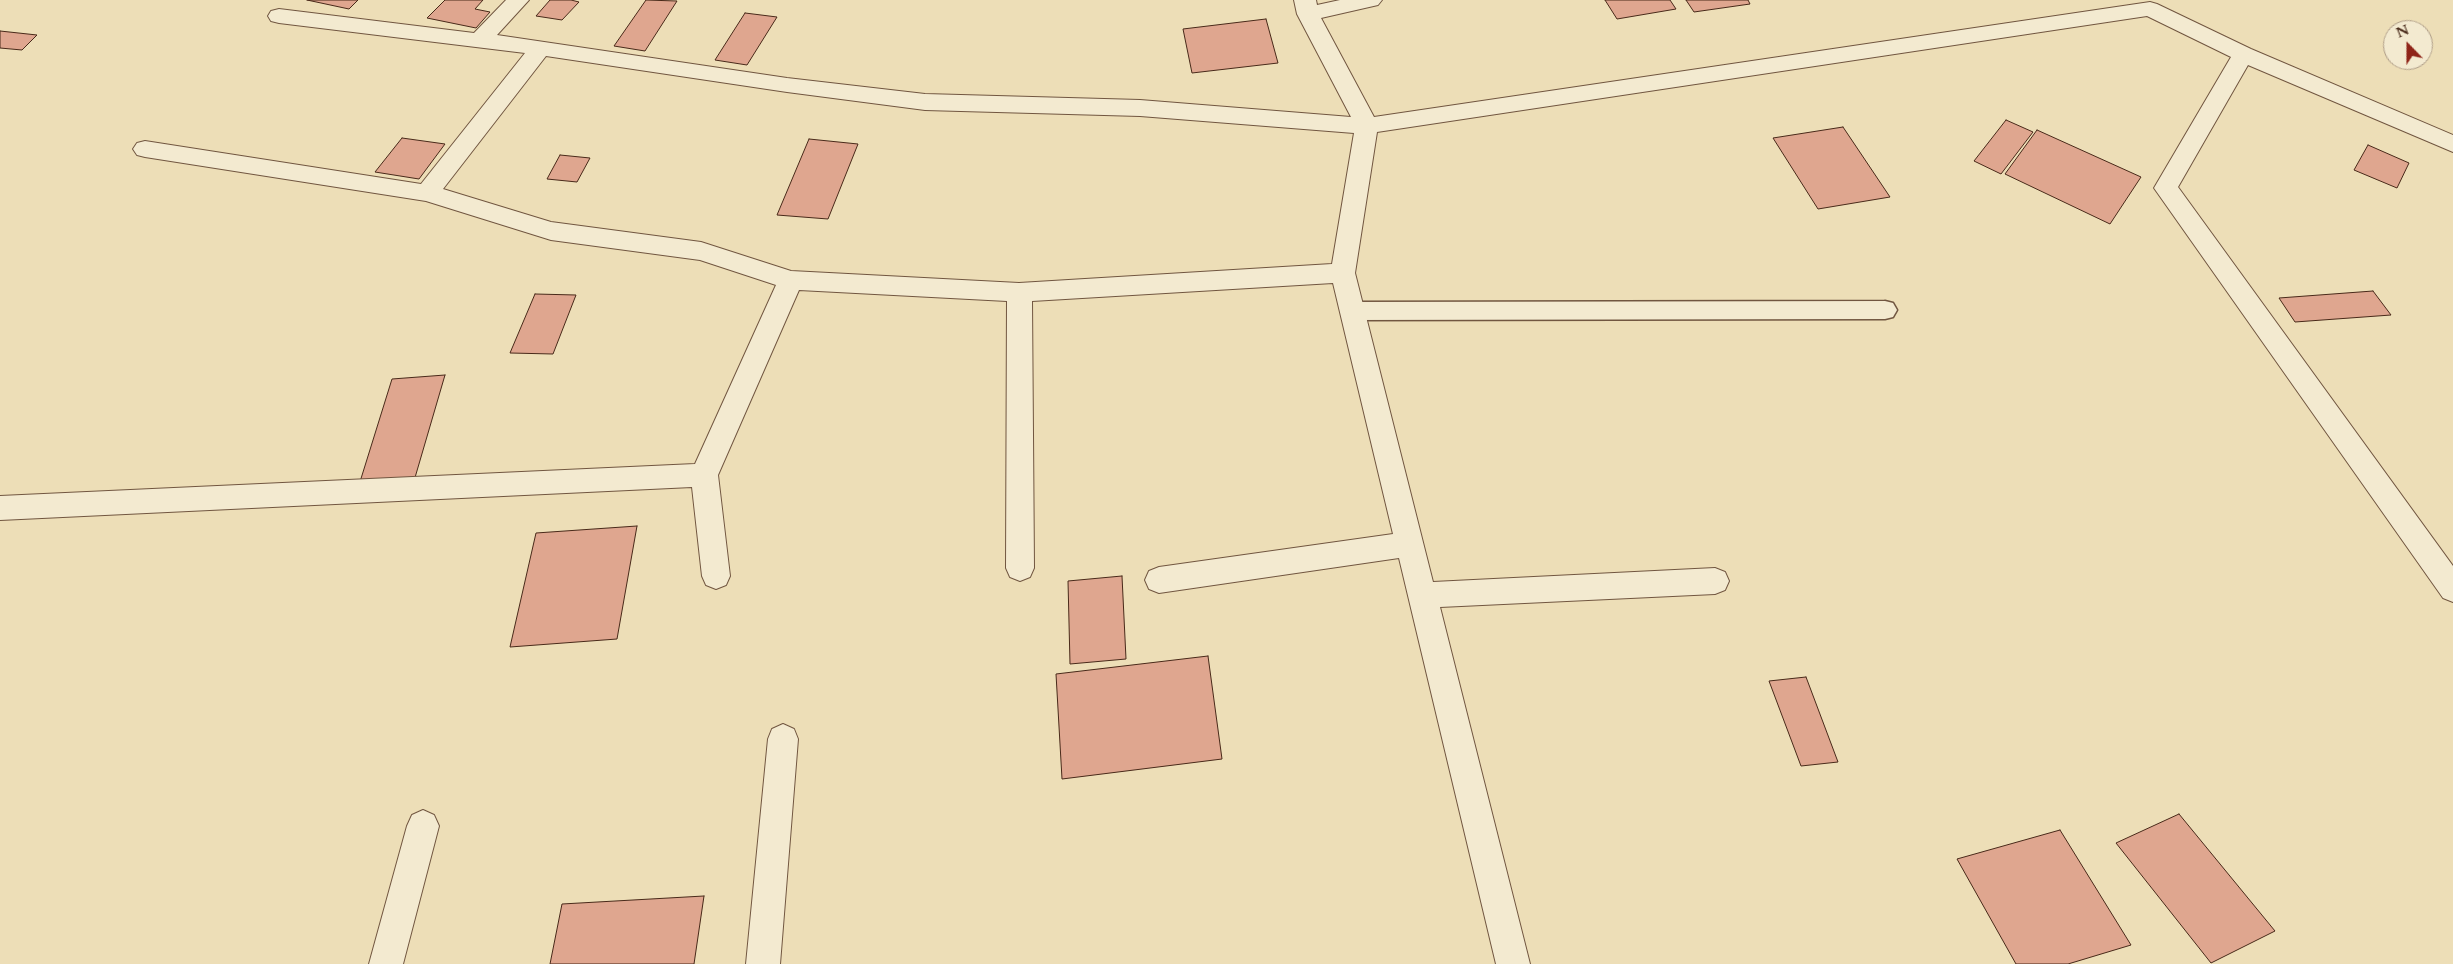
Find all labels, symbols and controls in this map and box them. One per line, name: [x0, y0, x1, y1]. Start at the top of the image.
north arrow: [2383, 20, 2433, 70]
text: N: [2393, 20, 2412, 43]

